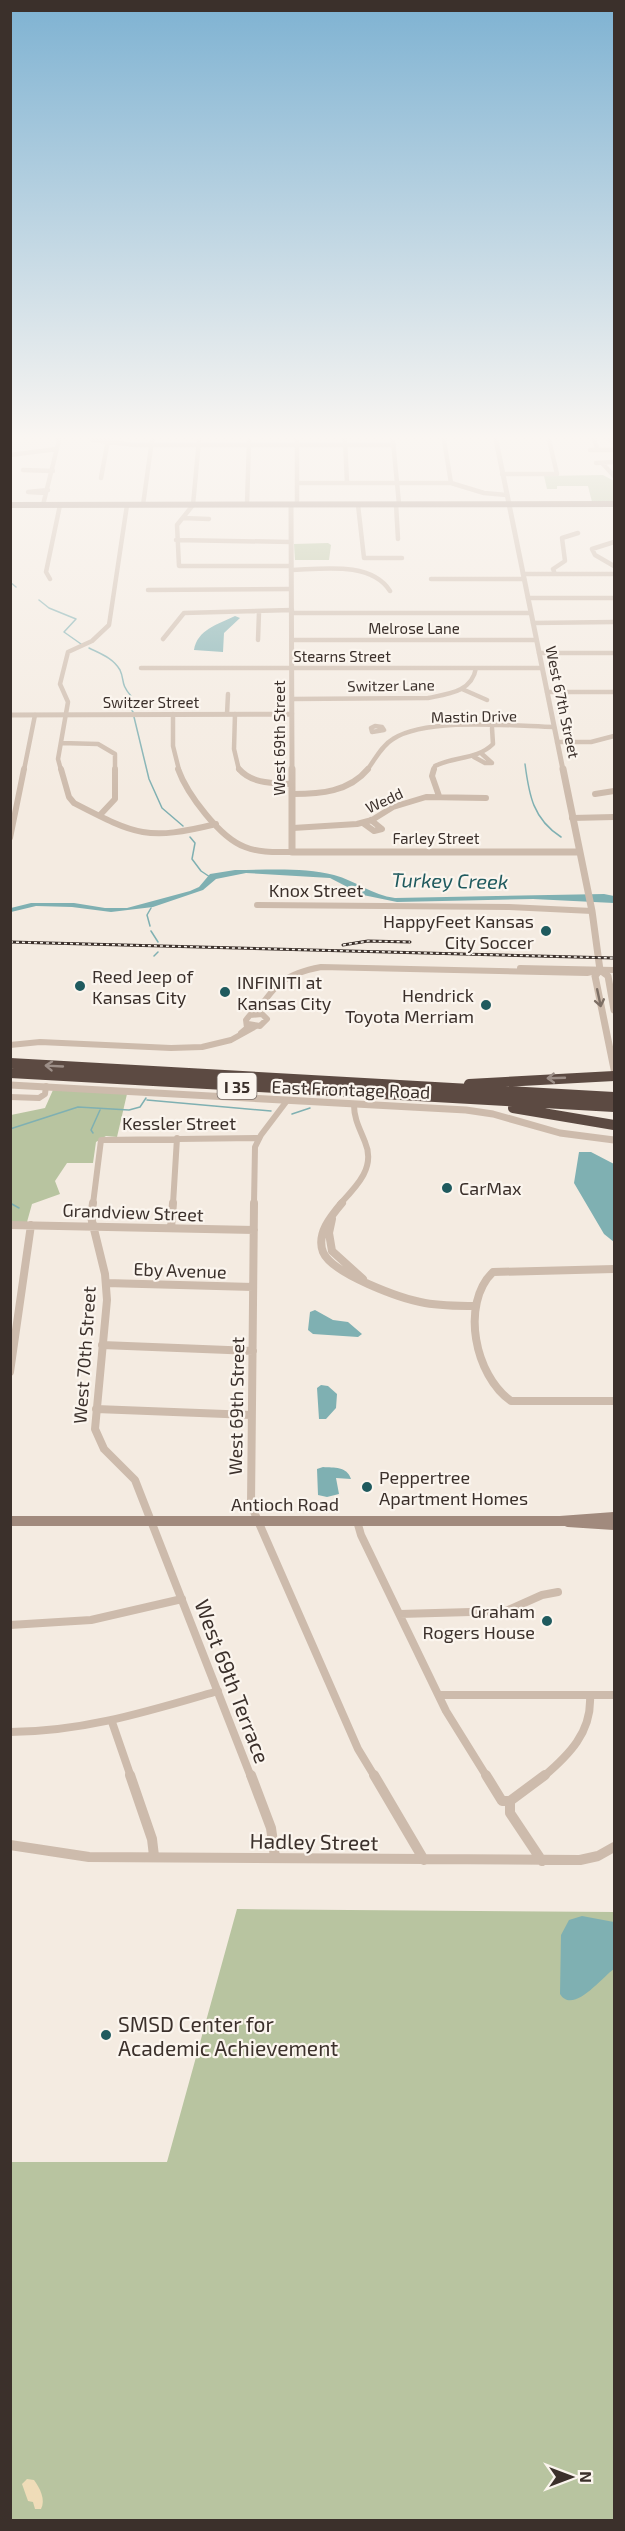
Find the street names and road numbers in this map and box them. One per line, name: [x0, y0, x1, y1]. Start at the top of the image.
street label: Melrose Lane: [368, 619, 460, 637]
street label: West 67th Street: [542, 644, 584, 760]
street label: Stearns Street: [293, 647, 391, 665]
street label: Switzer Lane: [347, 675, 435, 695]
street label: West 69th Street: [270, 680, 288, 796]
street label: Switzer Street: [103, 693, 200, 711]
street label: Mastin Drive: [431, 706, 517, 726]
street label: Wedd: [362, 784, 406, 816]
street label: Farley Street: [392, 829, 480, 847]
street label: Knox Street: [269, 879, 363, 901]
road number: I 35: [218, 1073, 256, 1099]
street label: East Frontage Road: [271, 1075, 431, 1103]
street label: Kessler Street: [122, 1112, 236, 1134]
street label: Grandview Street: [62, 1199, 204, 1225]
street label: Eby Avenue: [133, 1257, 227, 1283]
street label: West 70th Street: [68, 1285, 100, 1425]
street label: West 69th Street: [224, 1336, 248, 1475]
street label: Antioch Road: [231, 1493, 339, 1515]
street label: West 69th Terrace: [190, 1596, 276, 1766]
street label: Hadley Street: [249, 1827, 379, 1855]

